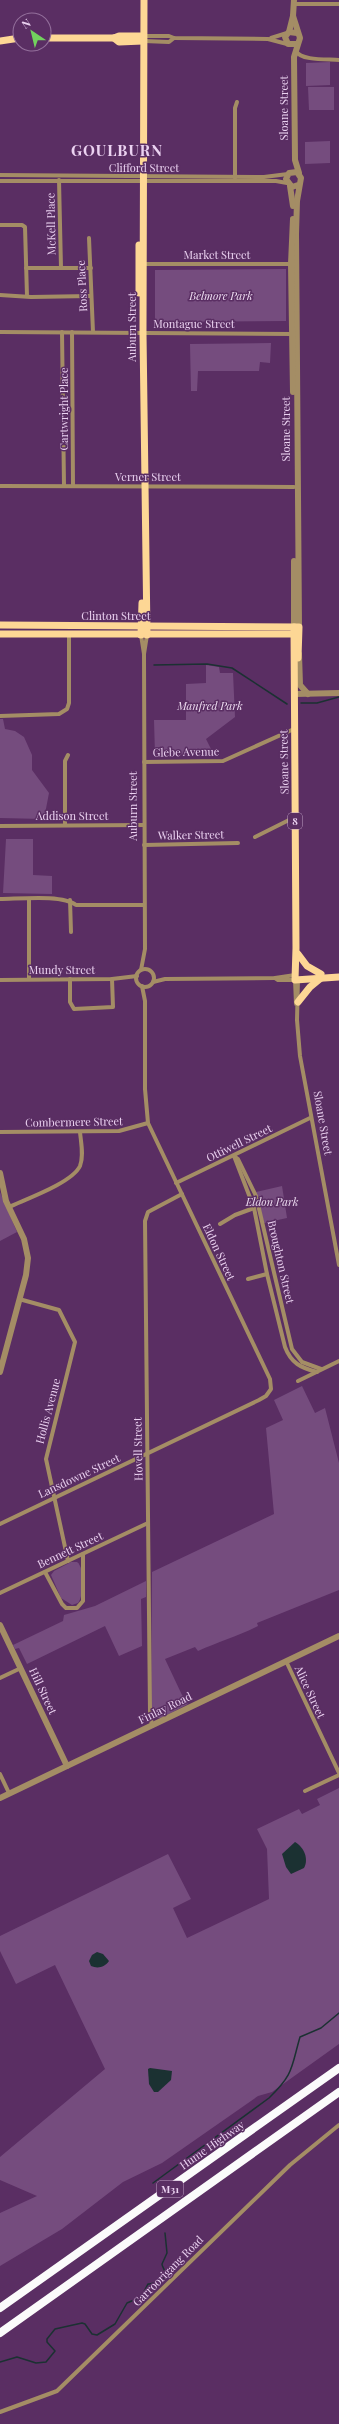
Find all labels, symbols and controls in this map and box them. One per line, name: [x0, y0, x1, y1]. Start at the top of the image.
north arrow: [12, 12, 52, 52]
text: N: [18, 15, 34, 32]
street label: Sloane Street: [276, 75, 291, 140]
district label: GOULBURN: [71, 140, 163, 160]
street label: Clifford Street: [109, 160, 179, 175]
street label: McKell Place: [42, 192, 59, 255]
street label: Market Street: [184, 247, 251, 262]
street label: Ross Place: [73, 259, 90, 312]
park label: Belmore Park: [188, 288, 253, 303]
street label: Auburn Street: [124, 292, 139, 363]
street label: Montague Street: [153, 316, 235, 331]
street label: Cartwright Place: [56, 367, 71, 451]
street label: Sloane Street: [278, 396, 293, 461]
street label: Verner Street: [114, 469, 181, 484]
street label: Clinton Street: [81, 608, 151, 623]
park label: Manfred Park: [176, 698, 243, 713]
street label: Sloane Street: [275, 729, 292, 795]
street label: Glebe Avenue: [153, 743, 220, 760]
street label: Auburn Street: [125, 771, 140, 842]
street label: Addison Street: [35, 808, 108, 823]
road number: 8: [288, 813, 302, 829]
street label: Walker Street: [157, 826, 224, 843]
street label: Mundy Street: [29, 962, 95, 977]
street label: Sloane Street: [310, 1090, 337, 1156]
street label: Combermere Street: [25, 1113, 123, 1130]
street label: Ottiwell Street: [203, 1120, 274, 1165]
park label: Eldon Park: [245, 1194, 299, 1209]
street label: Broughton Street: [265, 1219, 298, 1305]
street label: Eldon Street: [200, 1221, 239, 1283]
street label: Hollis Avenue: [32, 1376, 64, 1445]
street label: Hovell Street: [129, 1417, 146, 1481]
street label: Lansdowne Street: [35, 1450, 122, 1501]
street label: Bennett Street: [35, 1528, 105, 1571]
street label: Alice Street: [291, 1662, 329, 1721]
street label: Hill Street: [26, 1665, 61, 1717]
street label: Finlay Road: [136, 1688, 195, 1727]
street label: Hume Highway: [176, 2116, 247, 2172]
road number: M31: [157, 2181, 183, 2197]
street label: Garroorigang Road: [129, 2232, 207, 2309]

